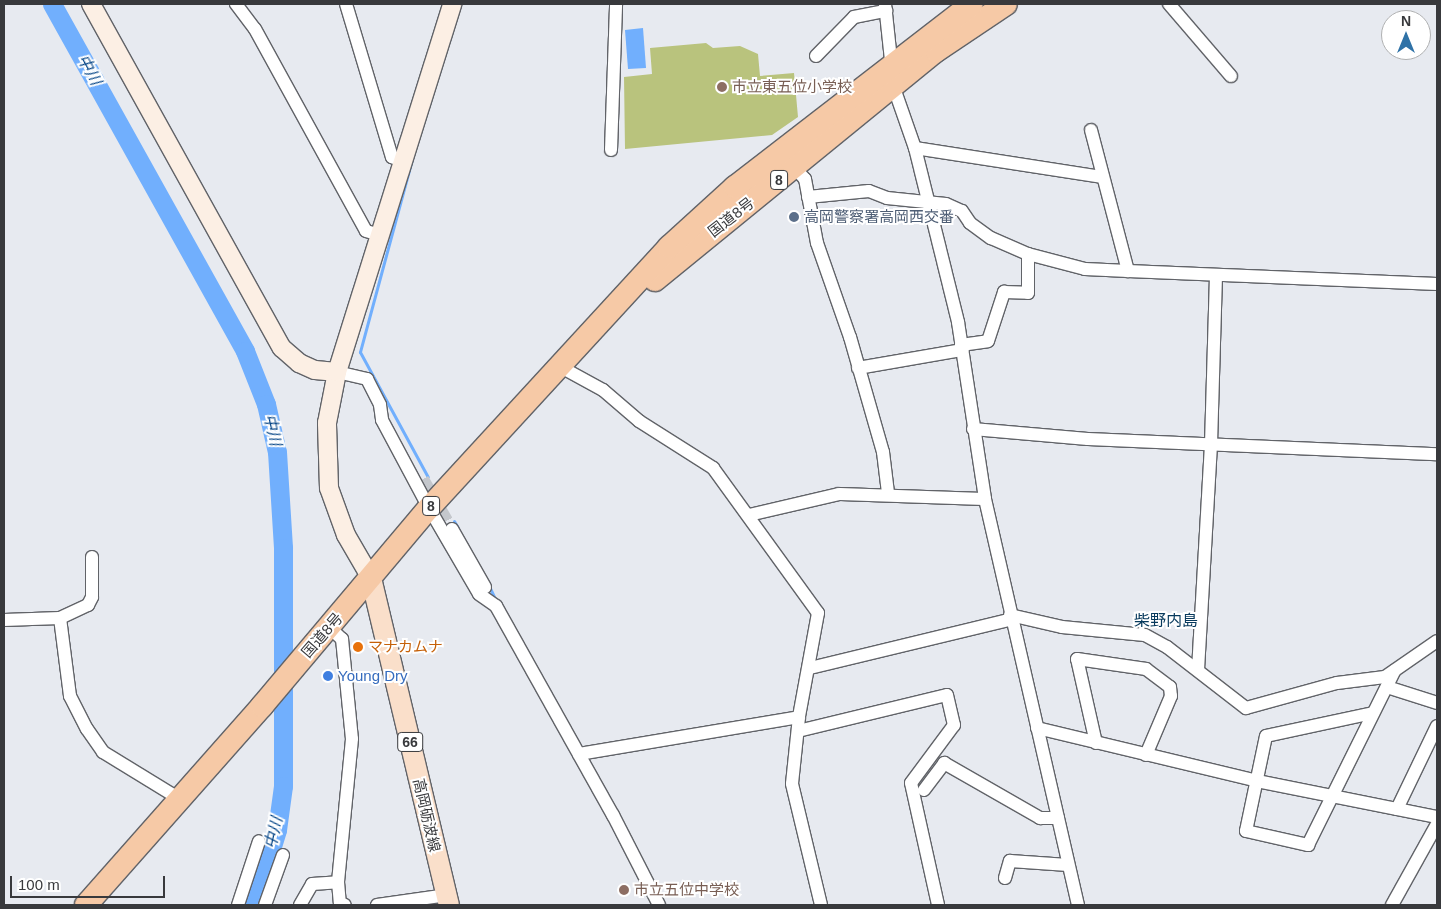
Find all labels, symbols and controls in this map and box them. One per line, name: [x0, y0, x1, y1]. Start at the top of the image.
north arrow: [1381, 10, 1431, 60]
text: N: [1401, 13, 1411, 29]
water label: 中川: [73, 51, 105, 89]
place label: 市立東五位小学校: [732, 78, 852, 96]
marker: 市立東五位小学校: [716, 81, 728, 93]
road number: 8: [769, 168, 789, 192]
street label: 国道8号: [704, 193, 758, 241]
place label: 高岡警察署高岡西交番: [804, 208, 954, 226]
marker: 高岡警察署高岡西交番: [788, 211, 800, 223]
water label: 中川: [259, 412, 285, 448]
road number: 8: [421, 494, 441, 518]
street label: 国道8号: [298, 609, 346, 661]
district label: 柴野内島: [1134, 611, 1198, 631]
place label: マナカムナ: [368, 638, 443, 656]
marker: マナカムナ: [352, 641, 364, 653]
place label: Young Dry: [338, 667, 407, 685]
marker: Young Dry: [322, 670, 334, 682]
road number: 66: [396, 730, 424, 754]
street label: 高岡砺波線: [410, 776, 444, 854]
water label: 中川: [261, 815, 287, 851]
scale bar: [12, 866, 168, 898]
text: 100 m: [18, 876, 60, 893]
place label: 市立五位中学校: [634, 881, 739, 899]
marker: 市立五位中学校: [618, 884, 630, 896]

